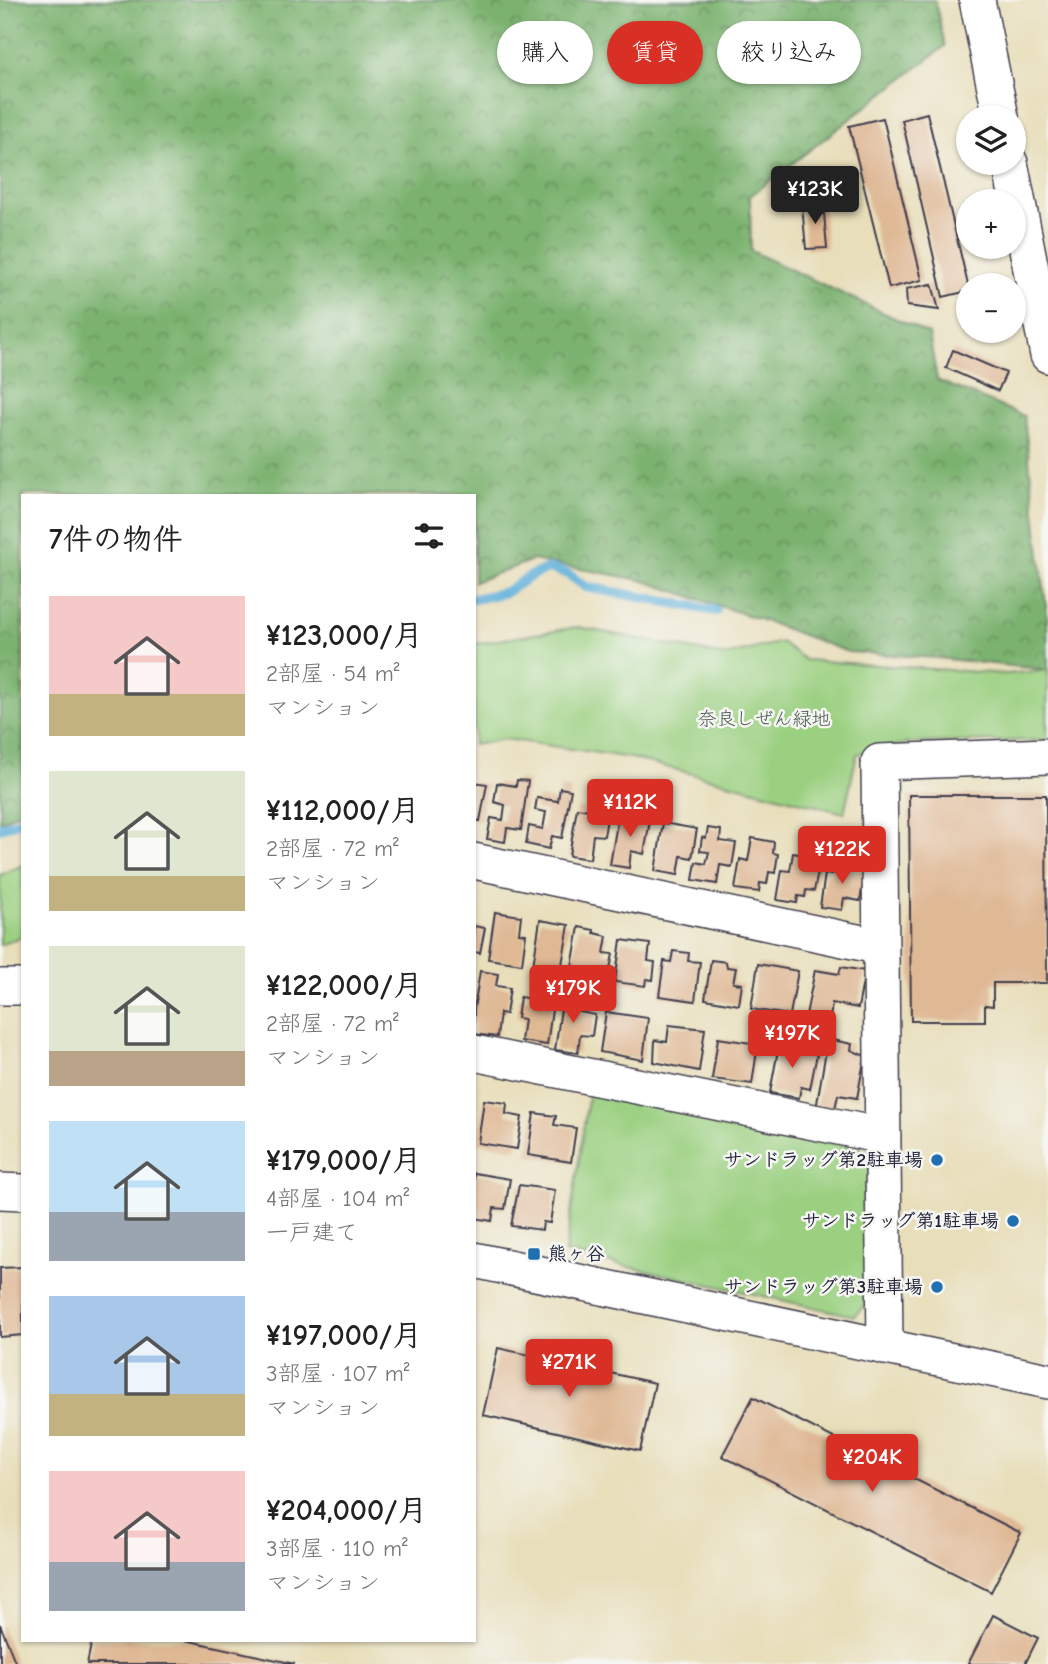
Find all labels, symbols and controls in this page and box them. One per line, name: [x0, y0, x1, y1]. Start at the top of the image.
chip: 購入: [497, 21, 593, 84]
chip: 賃貸: [607, 21, 703, 84]
chip: 絞り込み: [717, 21, 861, 84]
map controls: [956, 105, 1026, 343]
button: layers: [956, 105, 1026, 175]
pin: ¥123K: [766, 166, 864, 226]
text: ¥123K: [787, 175, 843, 202]
button: +: [956, 189, 1026, 259]
button: −: [956, 273, 1026, 343]
icon: filters: [410, 517, 448, 555]
text: 7件の物件: [49, 522, 183, 557]
text: ¥123,000/月: [266, 618, 423, 653]
icon: home: [105, 624, 189, 708]
text: 2部屋 · 54 m²: [266, 660, 399, 687]
text: マンション: [266, 694, 380, 721]
park label: 奈良しぜん緑地: [697, 708, 831, 730]
pin: ¥112K: [581, 780, 679, 839]
text: ¥112K: [603, 788, 657, 815]
text: ¥112,000/月: [266, 793, 420, 828]
icon: home: [105, 799, 189, 883]
pin: ¥122K: [793, 826, 891, 886]
text: 2部屋 · 72 m²: [266, 835, 399, 862]
text: ¥122K: [814, 835, 870, 862]
text: マンション: [266, 869, 380, 896]
pin: ¥179K: [524, 965, 622, 1025]
text: ¥122,000/月: [266, 968, 423, 1003]
icon: home: [105, 974, 189, 1058]
text: ¥179K: [545, 974, 601, 1001]
text: 2部屋 · 72 m²: [266, 1010, 399, 1037]
pin: ¥197K: [743, 1010, 841, 1070]
text: ¥197K: [764, 1019, 820, 1046]
text: マンション: [266, 1044, 380, 1071]
text: ¥179,000/月: [266, 1143, 422, 1178]
icon: home: [105, 1149, 189, 1233]
place label: サンドラッグ第2駐車場: [724, 1149, 923, 1171]
marker: サンドラッグ第2駐車場: [929, 1152, 945, 1168]
text: 4部屋 · 104 m²: [266, 1185, 409, 1212]
place label: サンドラッグ第1駐車場: [802, 1210, 999, 1232]
marker: サンドラッグ第1駐車場: [1005, 1213, 1021, 1229]
text: 一戸建て: [266, 1219, 358, 1246]
place label: 熊ヶ谷: [548, 1243, 605, 1265]
marker: 熊ヶ谷: [526, 1246, 542, 1262]
place label: サンドラッグ第3駐車場: [724, 1276, 923, 1298]
marker: サンドラッグ第3駐車場: [929, 1279, 945, 1295]
text: ¥197,000/月: [266, 1318, 422, 1353]
icon: home: [105, 1324, 189, 1408]
pin: ¥271K: [520, 1340, 618, 1399]
text: ¥271K: [542, 1348, 596, 1375]
text: 3部屋 · 107 m²: [266, 1360, 409, 1387]
text: マンション: [266, 1394, 380, 1421]
pin: ¥204K: [823, 1434, 921, 1494]
text: ¥204K: [842, 1443, 902, 1470]
text: ¥204,000/月: [266, 1493, 427, 1528]
icon: home: [105, 1499, 189, 1583]
text: 3部屋 · 110 m²: [266, 1535, 408, 1562]
text: マンション: [266, 1569, 380, 1596]

